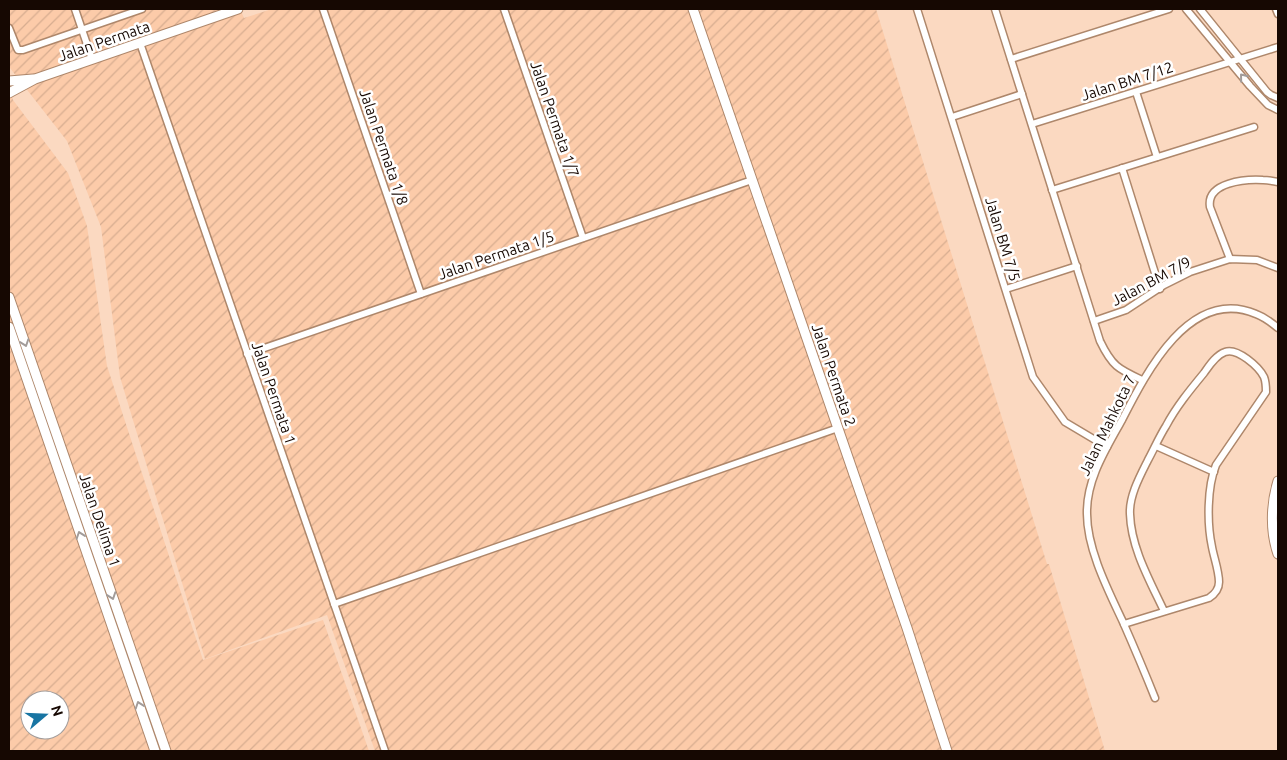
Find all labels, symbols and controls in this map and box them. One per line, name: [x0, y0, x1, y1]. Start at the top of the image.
street label: Jalan Permata: [56, 17, 152, 65]
street label: Jalan BM 7/12: [1079, 58, 1175, 104]
street label: Jalan Permata 1/7: [527, 59, 583, 179]
one-way arrow: [1239, 74, 1248, 83]
street label: Jalan Permata 1/8: [356, 87, 412, 207]
street label: Jalan BM 7/5: [982, 195, 1024, 283]
street label: Jalan Permata 1/5: [436, 227, 556, 283]
street label: Jalan BM 7/9: [1109, 253, 1193, 309]
street label: Jalan Permata 2: [808, 321, 860, 429]
one-way arrow: [19, 338, 29, 346]
street label: Jalan Permata 1: [248, 339, 300, 447]
street label: Jalan Mahkota 7: [1075, 372, 1139, 478]
street label: Jalan Delima 1: [76, 471, 124, 569]
one-way arrow: [76, 531, 86, 540]
one-way arrow: [106, 591, 116, 599]
north arrow: [20, 690, 70, 740]
one-way arrow: [135, 701, 145, 710]
text: N: [48, 703, 67, 718]

